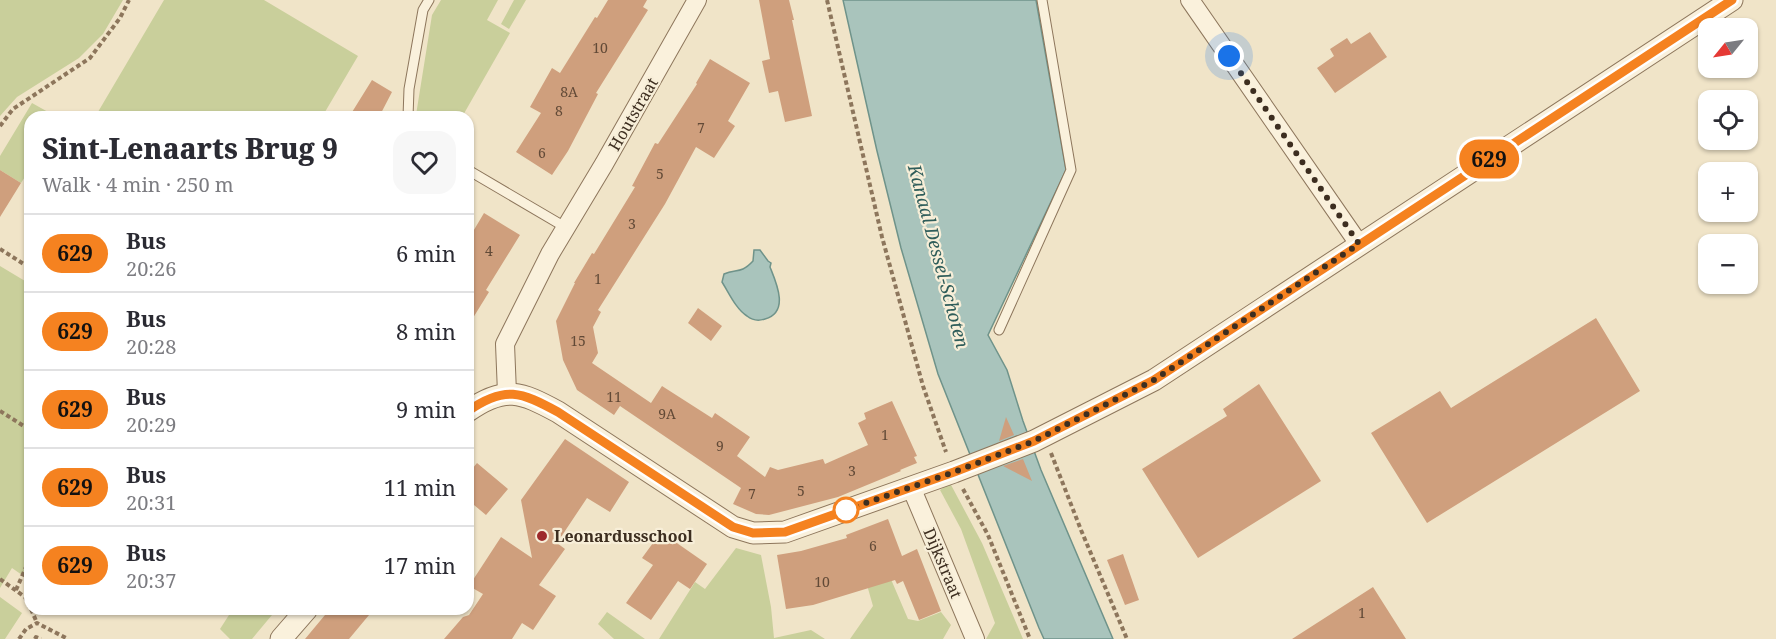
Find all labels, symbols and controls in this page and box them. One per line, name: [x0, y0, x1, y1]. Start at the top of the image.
north arrow: [1698, 18, 1758, 78]
map controls: [1698, 18, 1758, 294]
house number: 10: [592, 38, 608, 57]
your location: [1214, 41, 1244, 71]
street label: Houtstraat: [603, 73, 663, 155]
house number: 8A: [560, 82, 578, 101]
button: locate: [1698, 90, 1758, 150]
house number: 8: [555, 101, 563, 120]
house number: 7: [697, 118, 705, 137]
text: Sint-Lenaarts Brug 9: [42, 129, 338, 167]
button: heart: [393, 131, 456, 194]
line badge: 629: [1454, 140, 1524, 178]
house number: 6: [538, 143, 546, 162]
text: 629: [1471, 145, 1507, 173]
water label: Kanaal Dessel-Schoten: [903, 160, 975, 351]
button: +: [1698, 162, 1758, 222]
house number: 5: [656, 164, 664, 183]
text: Walk · 4 min · 250 m: [42, 171, 234, 198]
house number: 3: [628, 214, 636, 233]
text: Bus: [126, 225, 166, 255]
button: −: [1698, 234, 1758, 294]
text: 6 min: [396, 238, 456, 268]
text: 629: [57, 239, 93, 267]
house number: 4: [485, 241, 493, 260]
text: 20:26: [126, 255, 176, 282]
house number: 1: [594, 269, 602, 288]
text: Bus: [126, 303, 166, 333]
text: 8 min: [396, 316, 456, 346]
text: 629: [57, 317, 93, 345]
house number: 15: [570, 331, 586, 350]
text: 20:28: [126, 333, 176, 360]
text: Bus: [126, 381, 166, 411]
house number: 11: [606, 387, 622, 406]
text: 9 min: [396, 394, 456, 424]
text: 629: [57, 395, 93, 423]
house number: 9A: [658, 404, 676, 423]
text: 20:29: [126, 411, 176, 438]
house number: 1: [881, 425, 889, 444]
house number: 9: [716, 436, 724, 455]
text: Bus: [126, 459, 166, 489]
house number: 3: [848, 461, 856, 480]
text: 11 min: [384, 472, 456, 502]
text: 629: [57, 473, 93, 501]
house number: 5: [797, 481, 805, 500]
house number: 7: [748, 484, 756, 503]
text: 20:31: [126, 489, 176, 516]
unlabelled marker: [833, 497, 859, 523]
street label: Dijkstraat: [918, 524, 968, 602]
place label: Leonardusschool: [554, 525, 693, 547]
marker: Leonardusschool: [535, 529, 549, 543]
house number: 6: [869, 536, 877, 555]
text: Bus: [126, 537, 166, 567]
text: 17 min: [384, 550, 456, 580]
text: 629: [57, 551, 93, 579]
text: 20:37: [126, 567, 176, 594]
house number: 10: [814, 572, 830, 591]
house number: 1: [1358, 603, 1366, 622]

